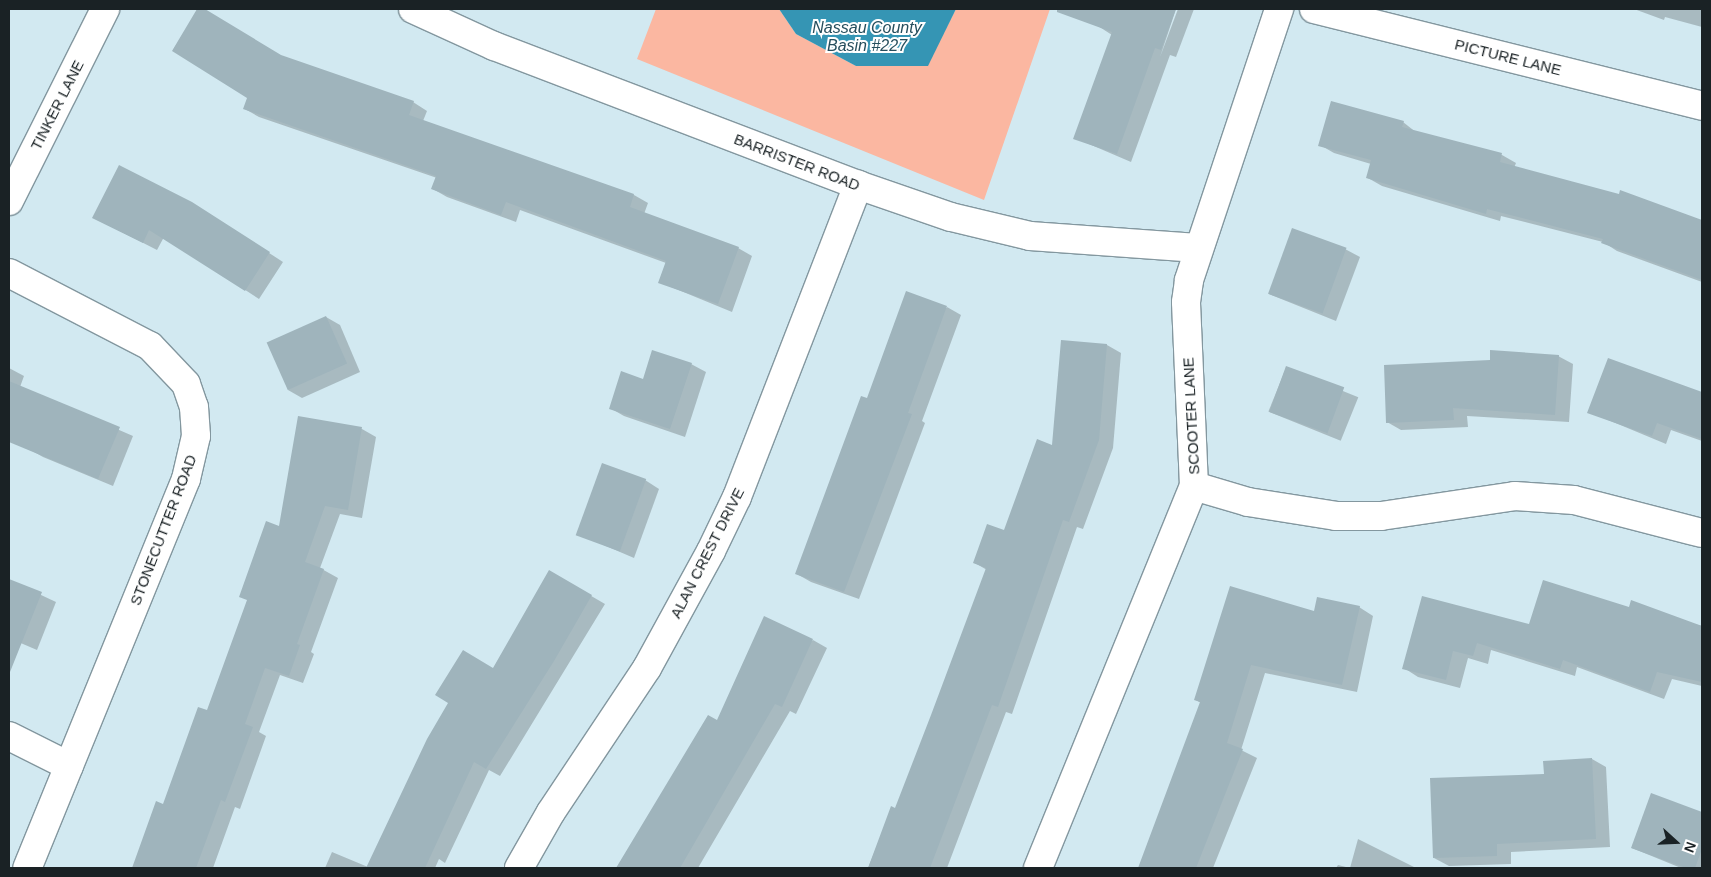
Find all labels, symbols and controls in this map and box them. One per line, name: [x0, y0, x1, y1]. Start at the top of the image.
water label: Nassau County Basin #227: [812, 18, 922, 56]
street label: PICTURE LANE: [1453, 35, 1563, 79]
street label: TINKER LANE: [27, 57, 87, 153]
street label: BARRISTER ROAD: [732, 130, 862, 194]
street label: SCOOTER LANE: [1179, 357, 1203, 475]
street label: STONECUTTER ROAD: [126, 452, 200, 608]
street label: ALAN CREST DRIVE: [666, 485, 748, 621]
north arrow: [1651, 817, 1701, 867]
text: N: [1681, 840, 1699, 855]

